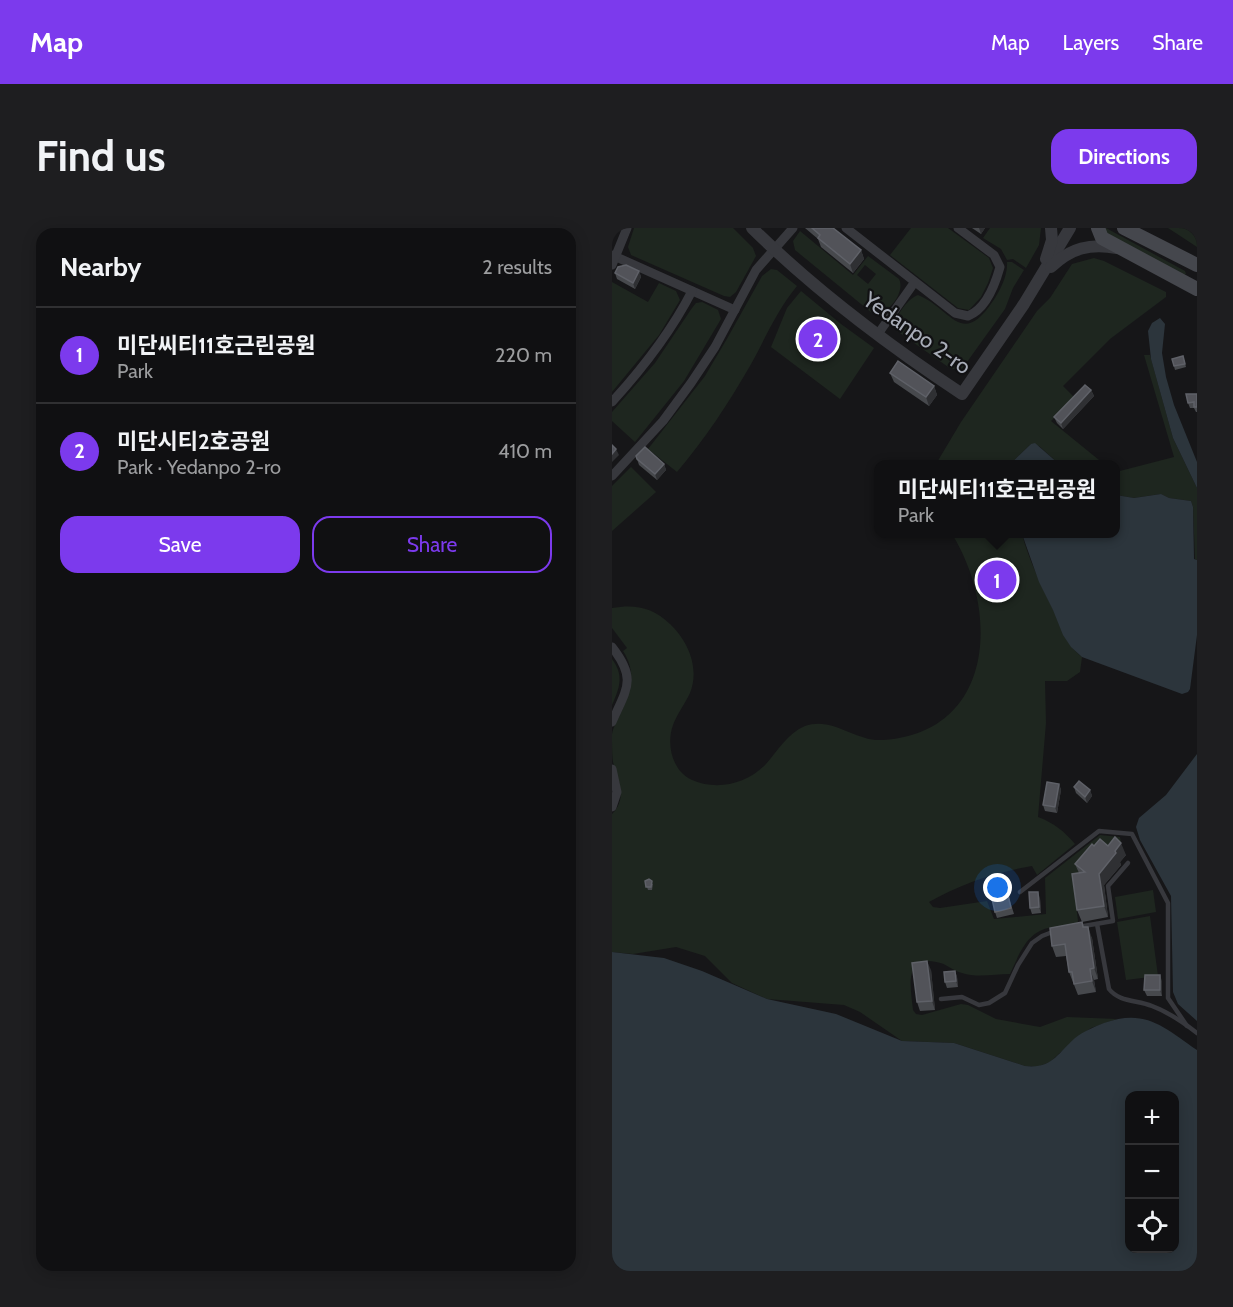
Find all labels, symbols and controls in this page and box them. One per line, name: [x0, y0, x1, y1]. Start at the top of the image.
text: Map: [30, 25, 83, 59]
text: Map: [991, 30, 1030, 55]
text: Layers: [1063, 30, 1119, 55]
text: Share: [1152, 30, 1203, 55]
button: Directions: [1051, 129, 1197, 184]
text: Find us: [36, 130, 165, 182]
text: Nearby: [60, 251, 141, 283]
text: 2 results: [482, 255, 552, 279]
street label: Yedanpo 2-ro: [857, 285, 976, 380]
pin: 2: [798, 316, 838, 362]
text: 미단씨티11호근린공원: [117, 332, 315, 359]
text: 1: [76, 343, 83, 367]
text: 220 m: [495, 343, 552, 367]
text: Park: [117, 359, 153, 383]
text: 미단시티2호공원: [117, 428, 270, 455]
text: 2: [74, 439, 85, 463]
text: 410 m: [498, 439, 552, 463]
text: Park · Yedanpo 2-ro: [117, 455, 281, 479]
popup: [874, 460, 1120, 538]
text: 미단씨티11호근린공원: [898, 476, 1096, 503]
text: Park: [898, 503, 934, 527]
button: Save: [60, 516, 300, 573]
button: Share: [312, 516, 552, 573]
pin: 1: [978, 558, 1016, 602]
your location: [983, 873, 1012, 902]
map controls: [1125, 1091, 1179, 1253]
button: +: [1125, 1091, 1179, 1145]
button: −: [1125, 1145, 1179, 1199]
button: locate: [1125, 1199, 1179, 1253]

